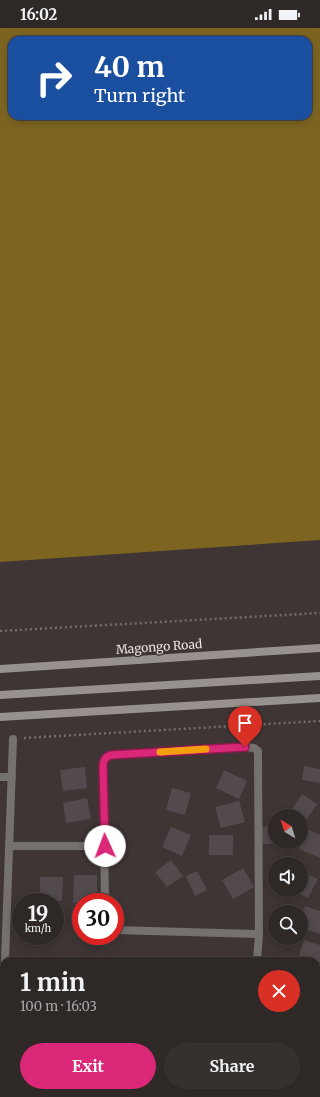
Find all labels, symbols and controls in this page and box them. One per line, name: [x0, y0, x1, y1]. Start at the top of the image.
text: 16:02: [20, 5, 57, 24]
text: 40 m: [94, 49, 165, 85]
icon: right: [28, 52, 80, 104]
text: Turn right: [94, 84, 185, 107]
street label: Magongo Road: [115, 636, 203, 657]
pin: [228, 706, 262, 747]
icon: arrive: [234, 712, 256, 734]
north arrow: [268, 809, 308, 849]
map controls: [268, 809, 308, 945]
position arrow: [84, 825, 126, 867]
button: sound: [268, 857, 308, 897]
speed limit sign: 30: [72, 893, 124, 945]
text: 19: [28, 901, 48, 926]
button: search: [268, 905, 308, 945]
text: km/h: [25, 922, 51, 935]
text: 1 min: [20, 967, 85, 998]
button: close: [258, 970, 300, 1012]
text: 100 m · 16:03: [20, 998, 97, 1015]
button: Exit: [20, 1043, 156, 1089]
button: Share: [164, 1043, 300, 1089]

